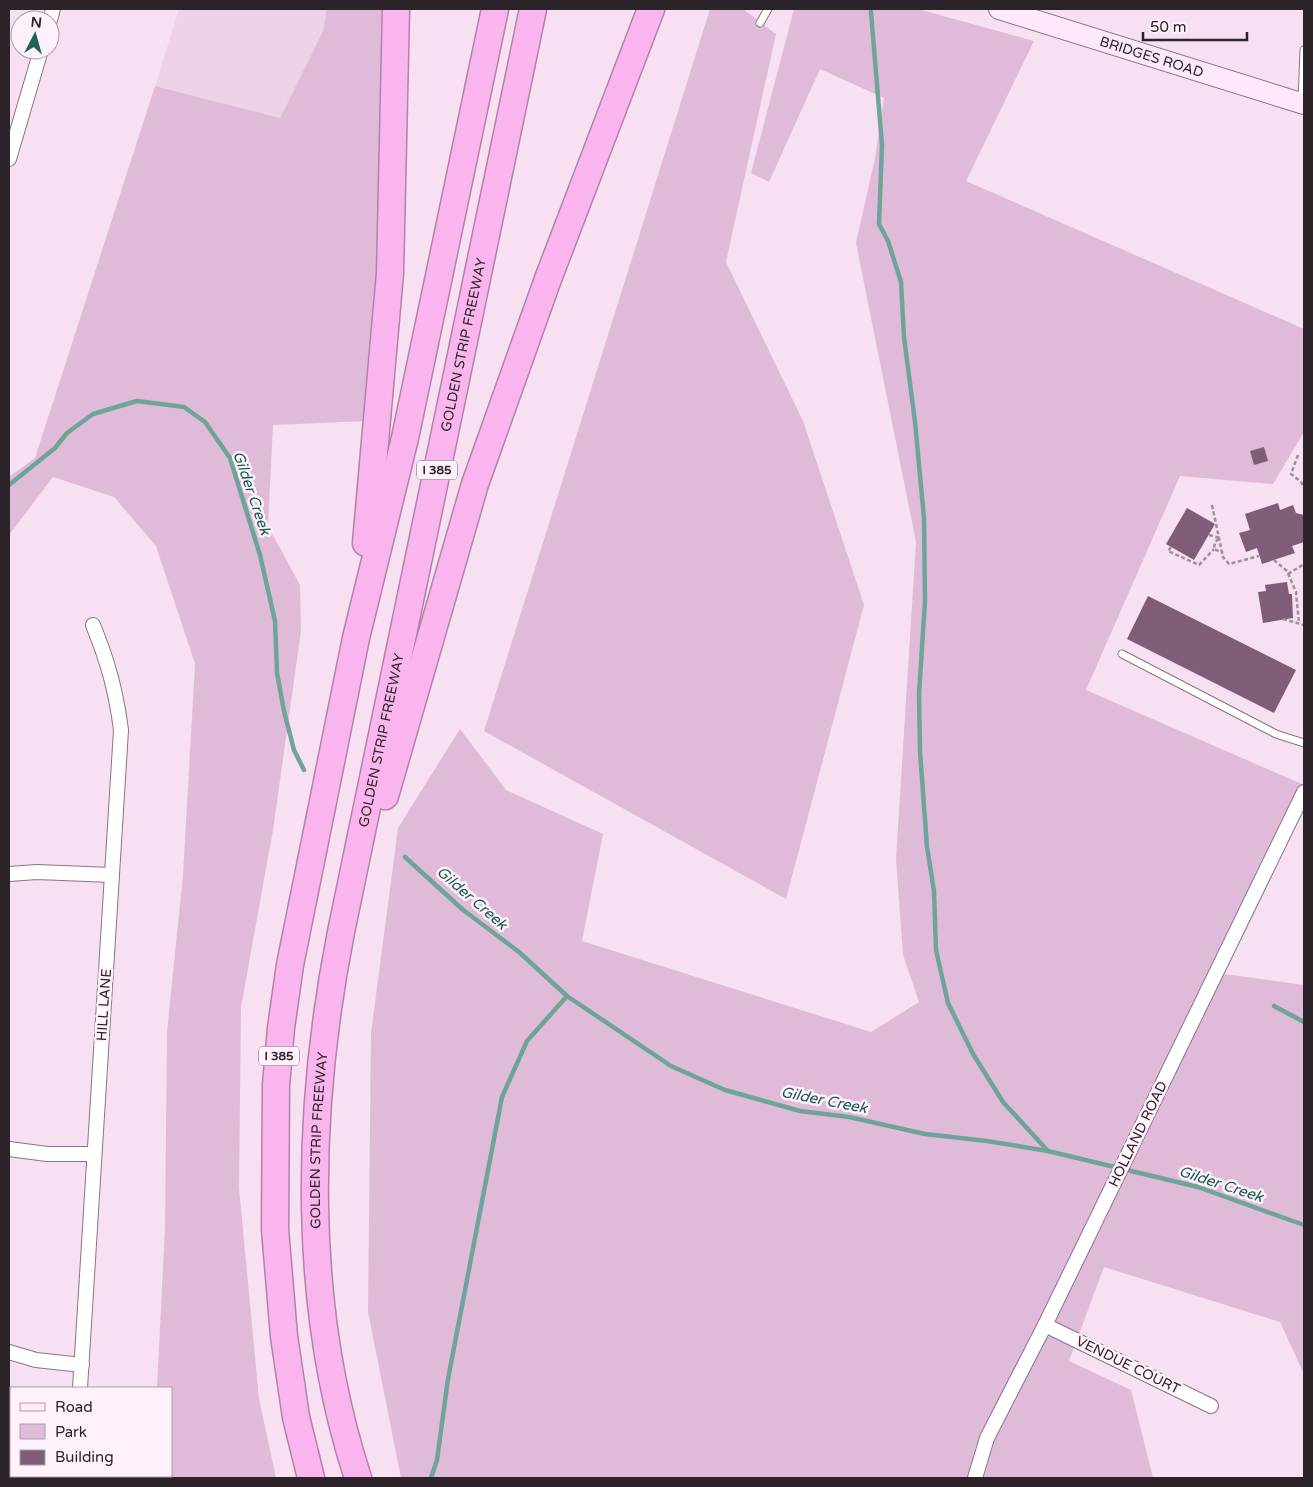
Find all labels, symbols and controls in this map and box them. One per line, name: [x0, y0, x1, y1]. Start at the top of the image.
north arrow: [10, 10, 60, 60]
scale bar: [1143, 10, 1247, 42]
text: N: [30, 14, 43, 32]
text: 50 m: [1150, 18, 1187, 36]
street label: BRIDGES ROAD: [1098, 32, 1206, 81]
street label: GOLDEN STRIP FREEWAY: [437, 256, 490, 433]
water label: Gilder Creek: [229, 449, 275, 539]
road number: I 385: [417, 460, 457, 480]
street label: GOLDEN STRIP FREEWAY: [355, 652, 407, 829]
water label: Gilder Creek: [433, 863, 512, 935]
street label: HILL LANE: [93, 968, 115, 1042]
road number: I 385: [259, 1046, 299, 1066]
street label: GOLDEN STRIP FREEWAY: [306, 1051, 331, 1229]
street label: HOLLAND ROAD: [1105, 1078, 1171, 1190]
water label: Gilder Creek: [779, 1083, 870, 1118]
water label: Gilder Creek: [1177, 1162, 1267, 1207]
street label: VENDUE COURT: [1073, 1332, 1183, 1398]
legend: [10, 1387, 172, 1477]
text: Road: [55, 1398, 93, 1416]
text: Park: [55, 1423, 87, 1441]
text: Building: [55, 1448, 114, 1466]

